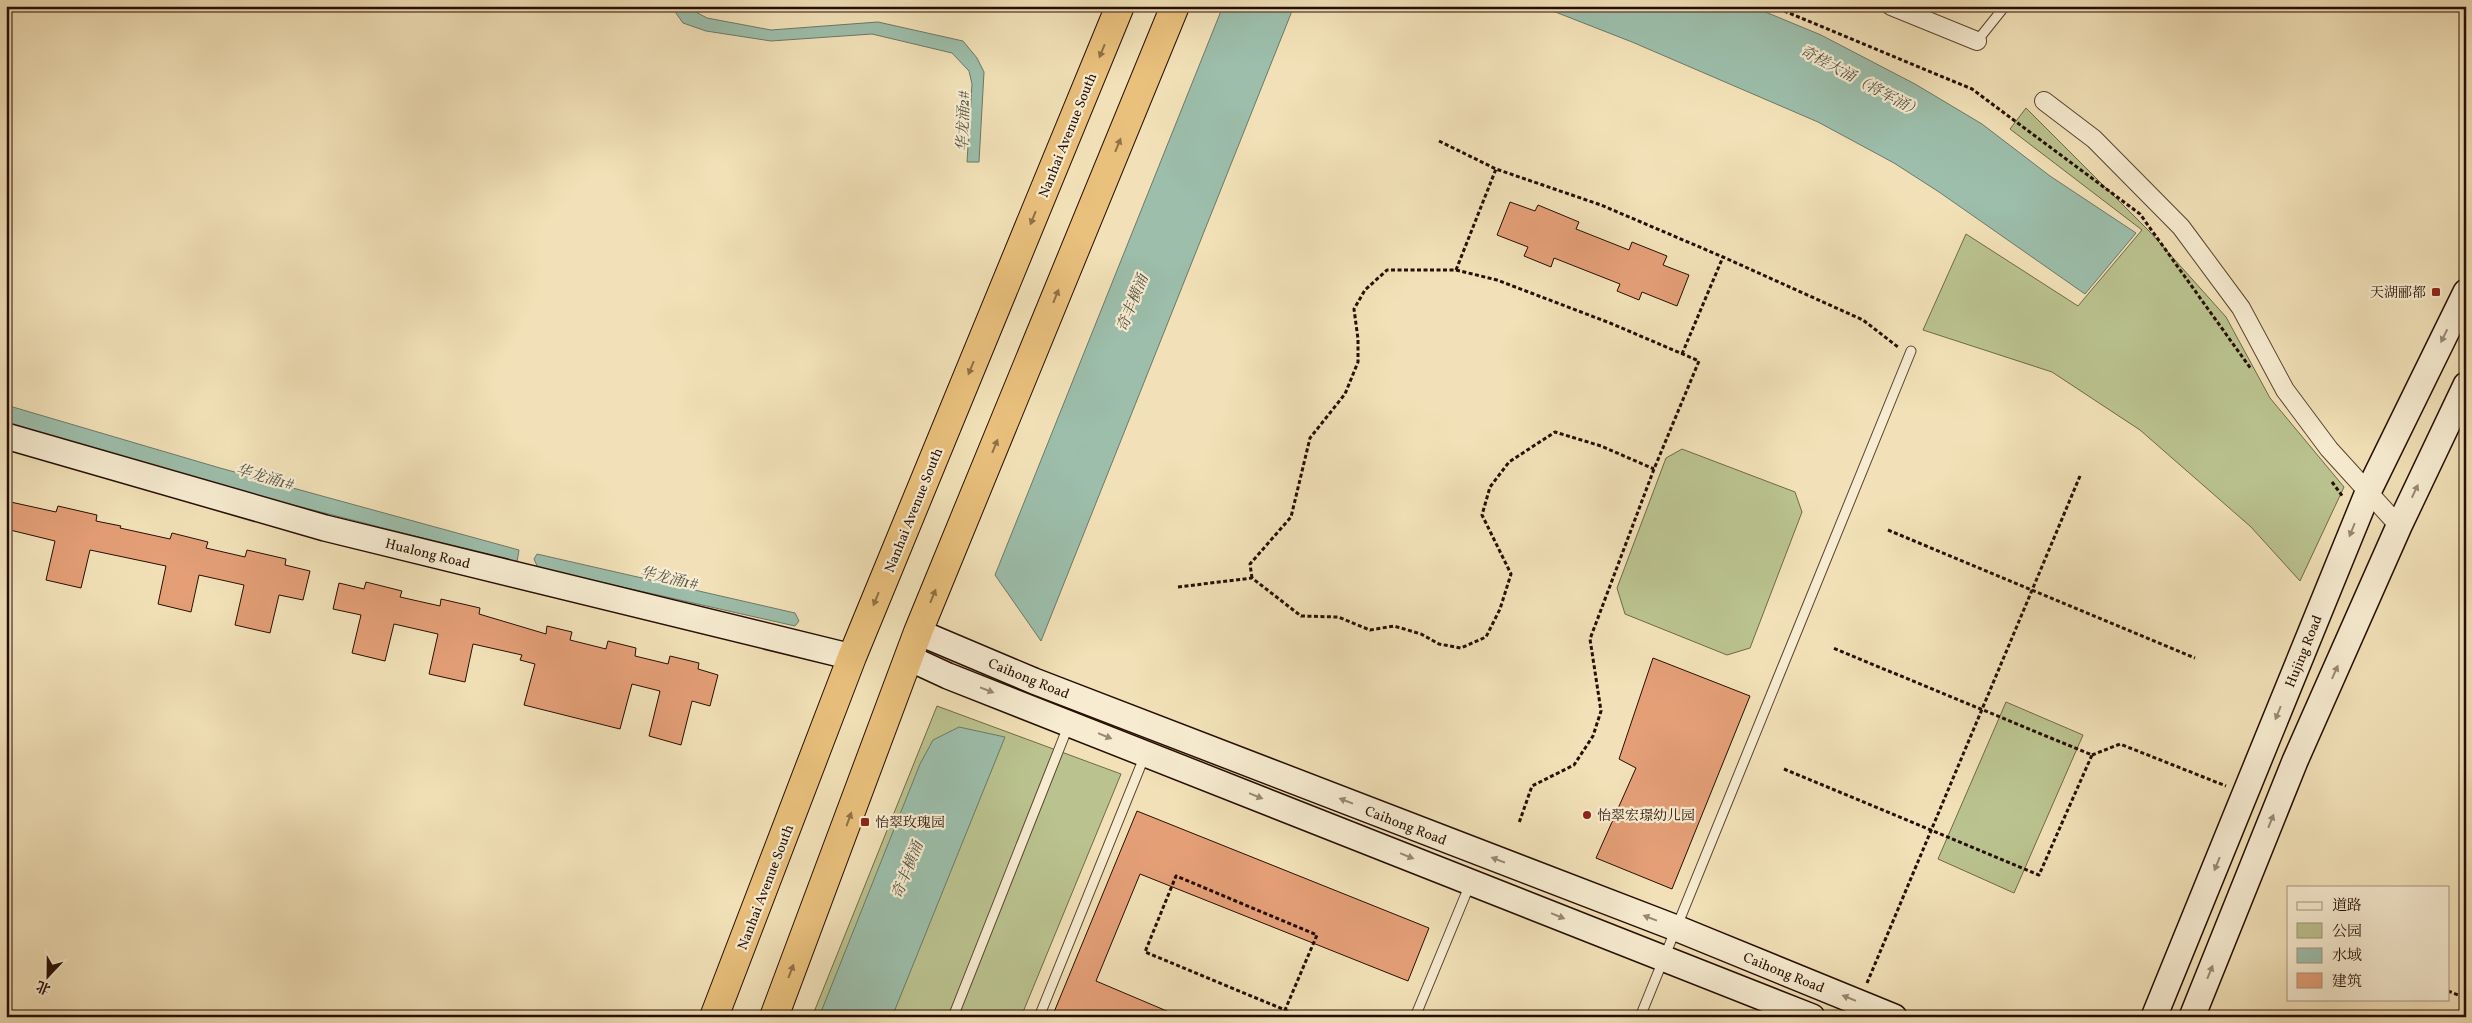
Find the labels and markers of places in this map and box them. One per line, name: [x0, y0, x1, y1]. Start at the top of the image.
place label: 天湖郦都: [2370, 284, 2426, 303]
marker: 天湖郦都: [2430, 286, 2442, 298]
place label: 怡翠宏璟幼儿园: [1597, 807, 1695, 826]
marker: 怡翠宏璟幼儿园: [1581, 809, 1593, 821]
place label: 怡翠玫瑰园: [875, 814, 945, 833]
marker: 怡翠玫瑰园: [859, 816, 871, 828]

